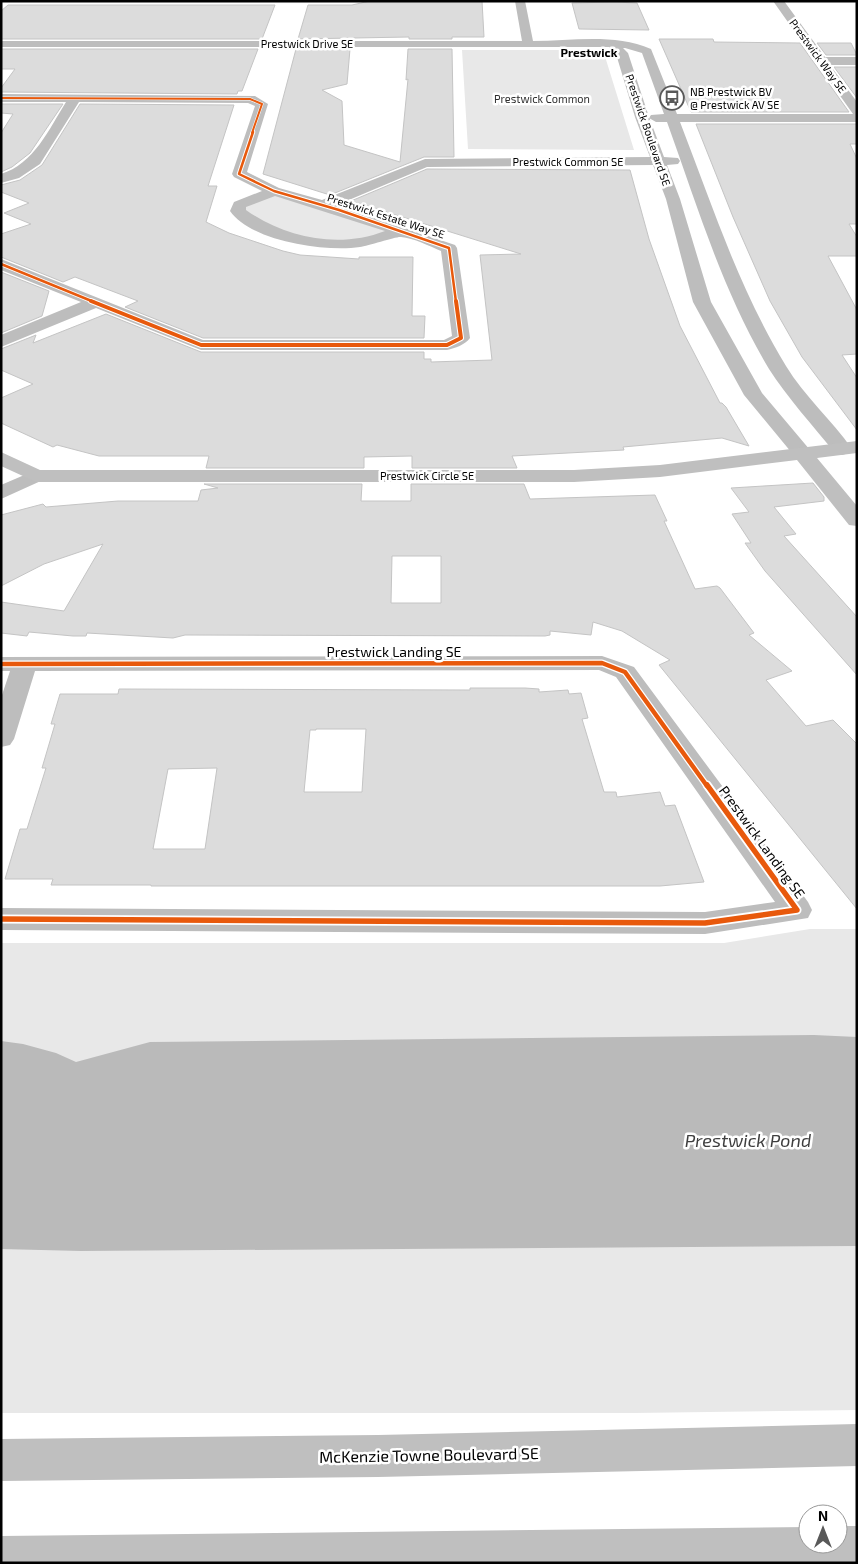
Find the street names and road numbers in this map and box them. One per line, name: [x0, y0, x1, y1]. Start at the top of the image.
street label: Prestwick Way SE: [787, 16, 850, 95]
street label: Prestwick Drive SE: [261, 37, 353, 50]
street label: Prestwick Boulevard SE: [623, 72, 674, 187]
street label: Prestwick Common SE: [513, 155, 623, 168]
street label: Prestwick Estate Way SE: [326, 190, 446, 241]
street label: Prestwick Circle SE: [380, 469, 474, 482]
street label: Prestwick Landing SE: [327, 643, 462, 660]
street label: Prestwick Landing SE: [716, 782, 809, 901]
street label: McKenzie Towne Boulevard SE: [319, 1443, 539, 1466]

